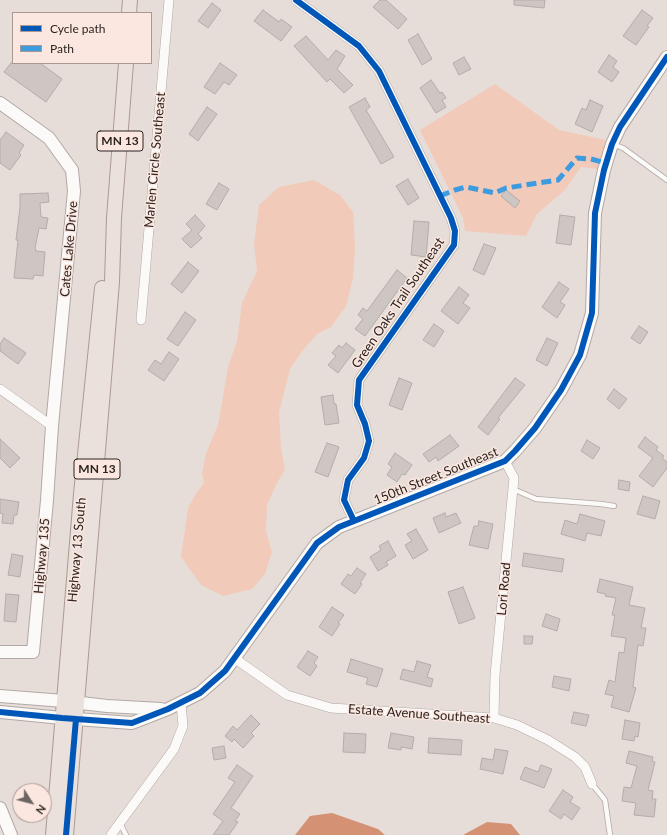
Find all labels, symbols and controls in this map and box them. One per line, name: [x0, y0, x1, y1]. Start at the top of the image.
legend: [12, 12, 152, 64]
text: Cycle path: [50, 21, 105, 36]
text: Path: [50, 41, 74, 56]
street label: Marlen Circle Southeast: [141, 91, 169, 229]
road number: MN 13: [97, 131, 143, 151]
street label: Cates Lake Drive: [57, 200, 81, 298]
street label: Green Oaks Trail Southeast: [348, 235, 448, 371]
street label: 150th Street Southeast: [372, 444, 500, 508]
road number: MN 13: [74, 459, 120, 479]
street label: Highway 13 South: [65, 497, 89, 603]
street label: Highway 135: [31, 517, 53, 595]
street label: Lori Road: [494, 562, 514, 616]
street label: Estate Avenue Southeast: [347, 701, 491, 727]
north arrow: [12, 783, 52, 823]
text: N: [34, 803, 49, 817]

